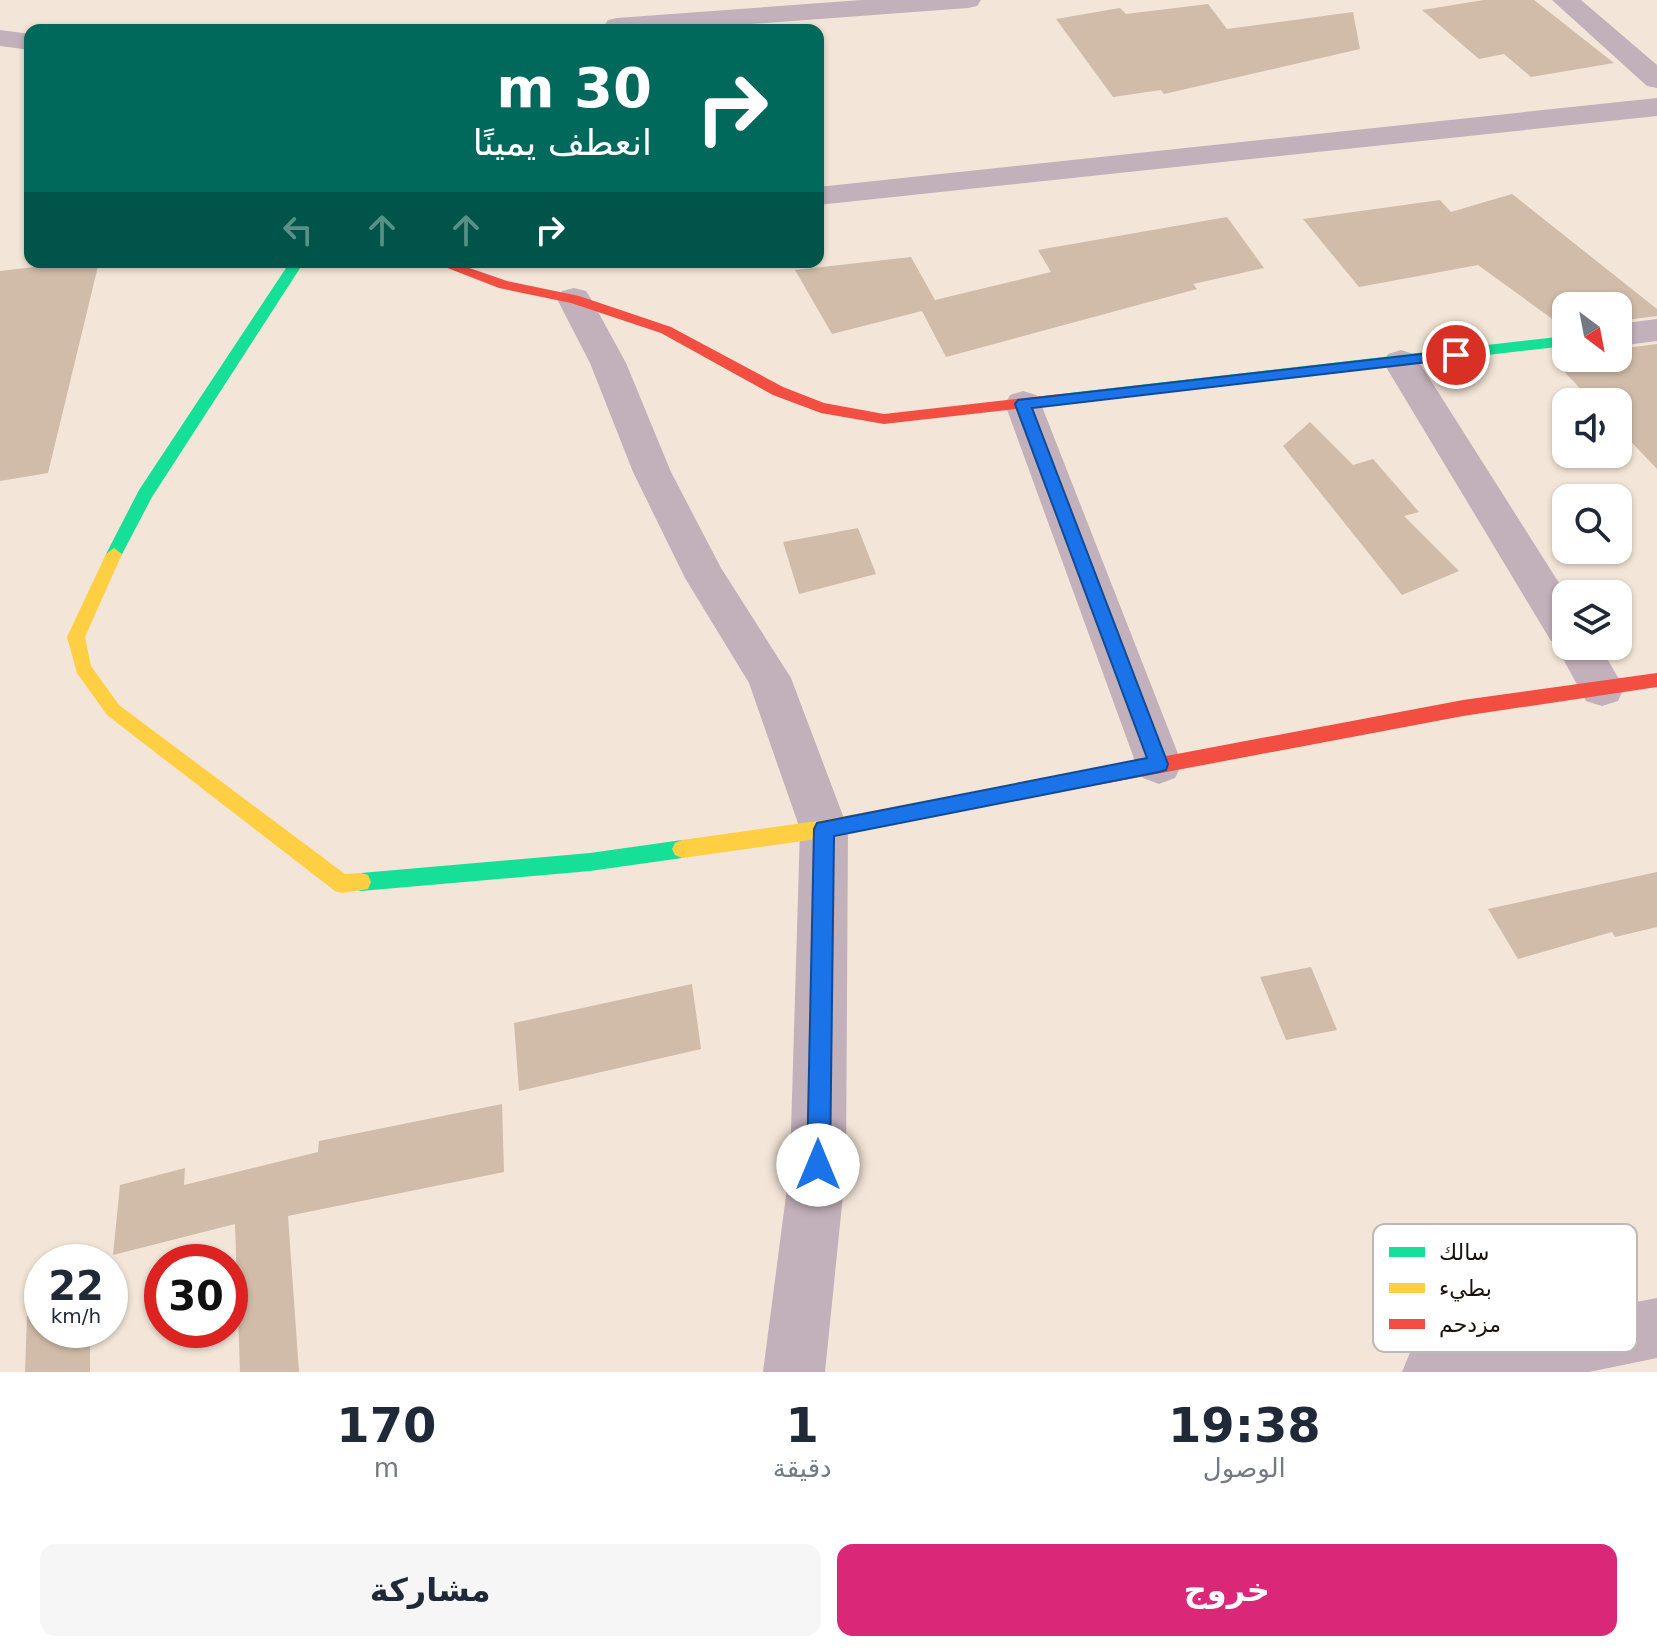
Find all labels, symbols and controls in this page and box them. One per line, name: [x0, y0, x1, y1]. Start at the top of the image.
text: 30 m: [496, 55, 652, 120]
icon: right: [680, 56, 784, 160]
text: انعطف يمينًا: [473, 122, 652, 163]
icon: left: [276, 208, 320, 252]
icon: ahead: [360, 208, 404, 252]
icon: ahead: [444, 208, 488, 252]
icon: right: [528, 208, 572, 252]
north arrow: [1552, 292, 1632, 372]
map controls: [1552, 292, 1632, 660]
pin: [1422, 321, 1490, 389]
icon: arrive: [1434, 333, 1478, 377]
button: sound: [1552, 388, 1632, 468]
button: search: [1552, 484, 1632, 564]
button: layers: [1552, 580, 1632, 660]
position arrow: [776, 1123, 860, 1207]
legend: [1373, 1224, 1637, 1352]
text: سالك: [1439, 1240, 1489, 1265]
speed limit sign: 30: [144, 1244, 248, 1348]
text: 22: [48, 1263, 104, 1309]
text: بطيء: [1439, 1276, 1492, 1302]
text: km/h: [51, 1304, 101, 1328]
text: مزدحم: [1439, 1312, 1501, 1338]
text: 170: [336, 1397, 437, 1453]
text: 1: [786, 1397, 819, 1453]
text: 19:38: [1168, 1397, 1321, 1453]
text: m: [374, 1453, 399, 1483]
text: دقيقة: [773, 1453, 832, 1483]
text: الوصول: [1203, 1453, 1286, 1483]
button: مشاركة: [40, 1544, 821, 1636]
button: خروج: [837, 1544, 1617, 1636]

